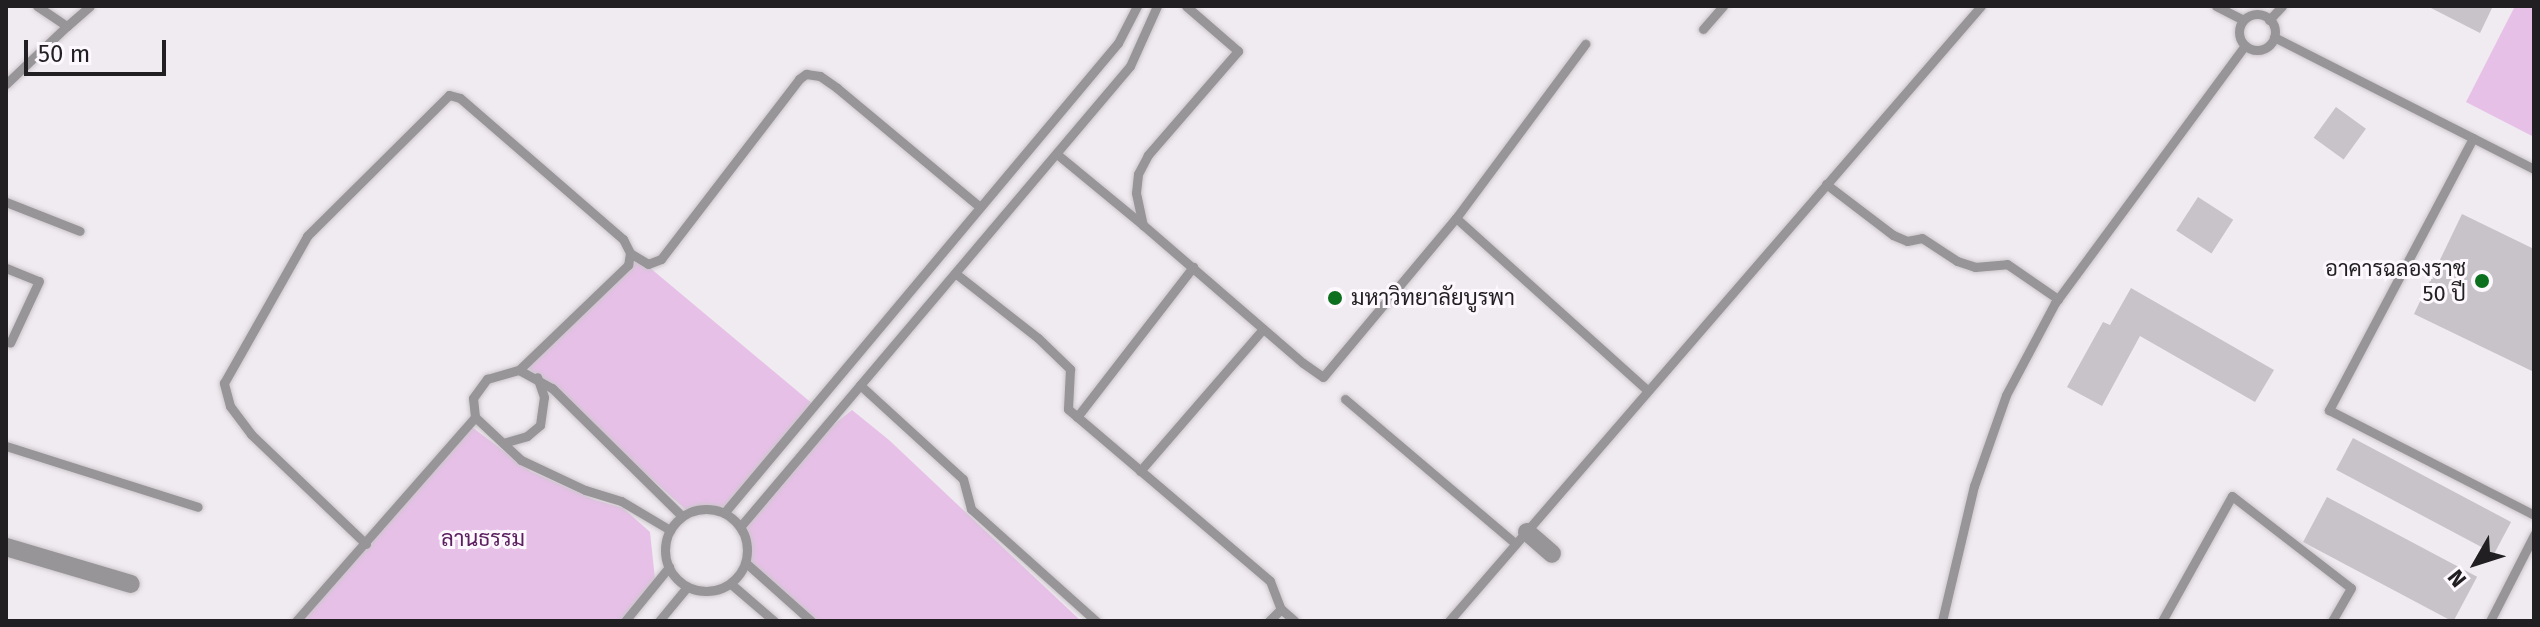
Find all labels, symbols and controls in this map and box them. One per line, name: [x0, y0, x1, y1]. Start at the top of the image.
scale bar: [28, 24, 170, 74]
text: 50 m: [38, 40, 90, 68]
place label: อาคารฉลองราช 50 ปี: [2325, 255, 2466, 306]
marker: อาคารฉลองราช 50 ปี: [2473, 272, 2491, 290]
place label: มหาวิทยาลัยบูรพา: [1351, 285, 1515, 311]
marker: มหาวิทยาลัยบูรพา: [1326, 289, 1344, 307]
north arrow: [2436, 523, 2516, 603]
park label: ลานธรรม: [441, 526, 525, 552]
text: N: [2442, 564, 2472, 593]

